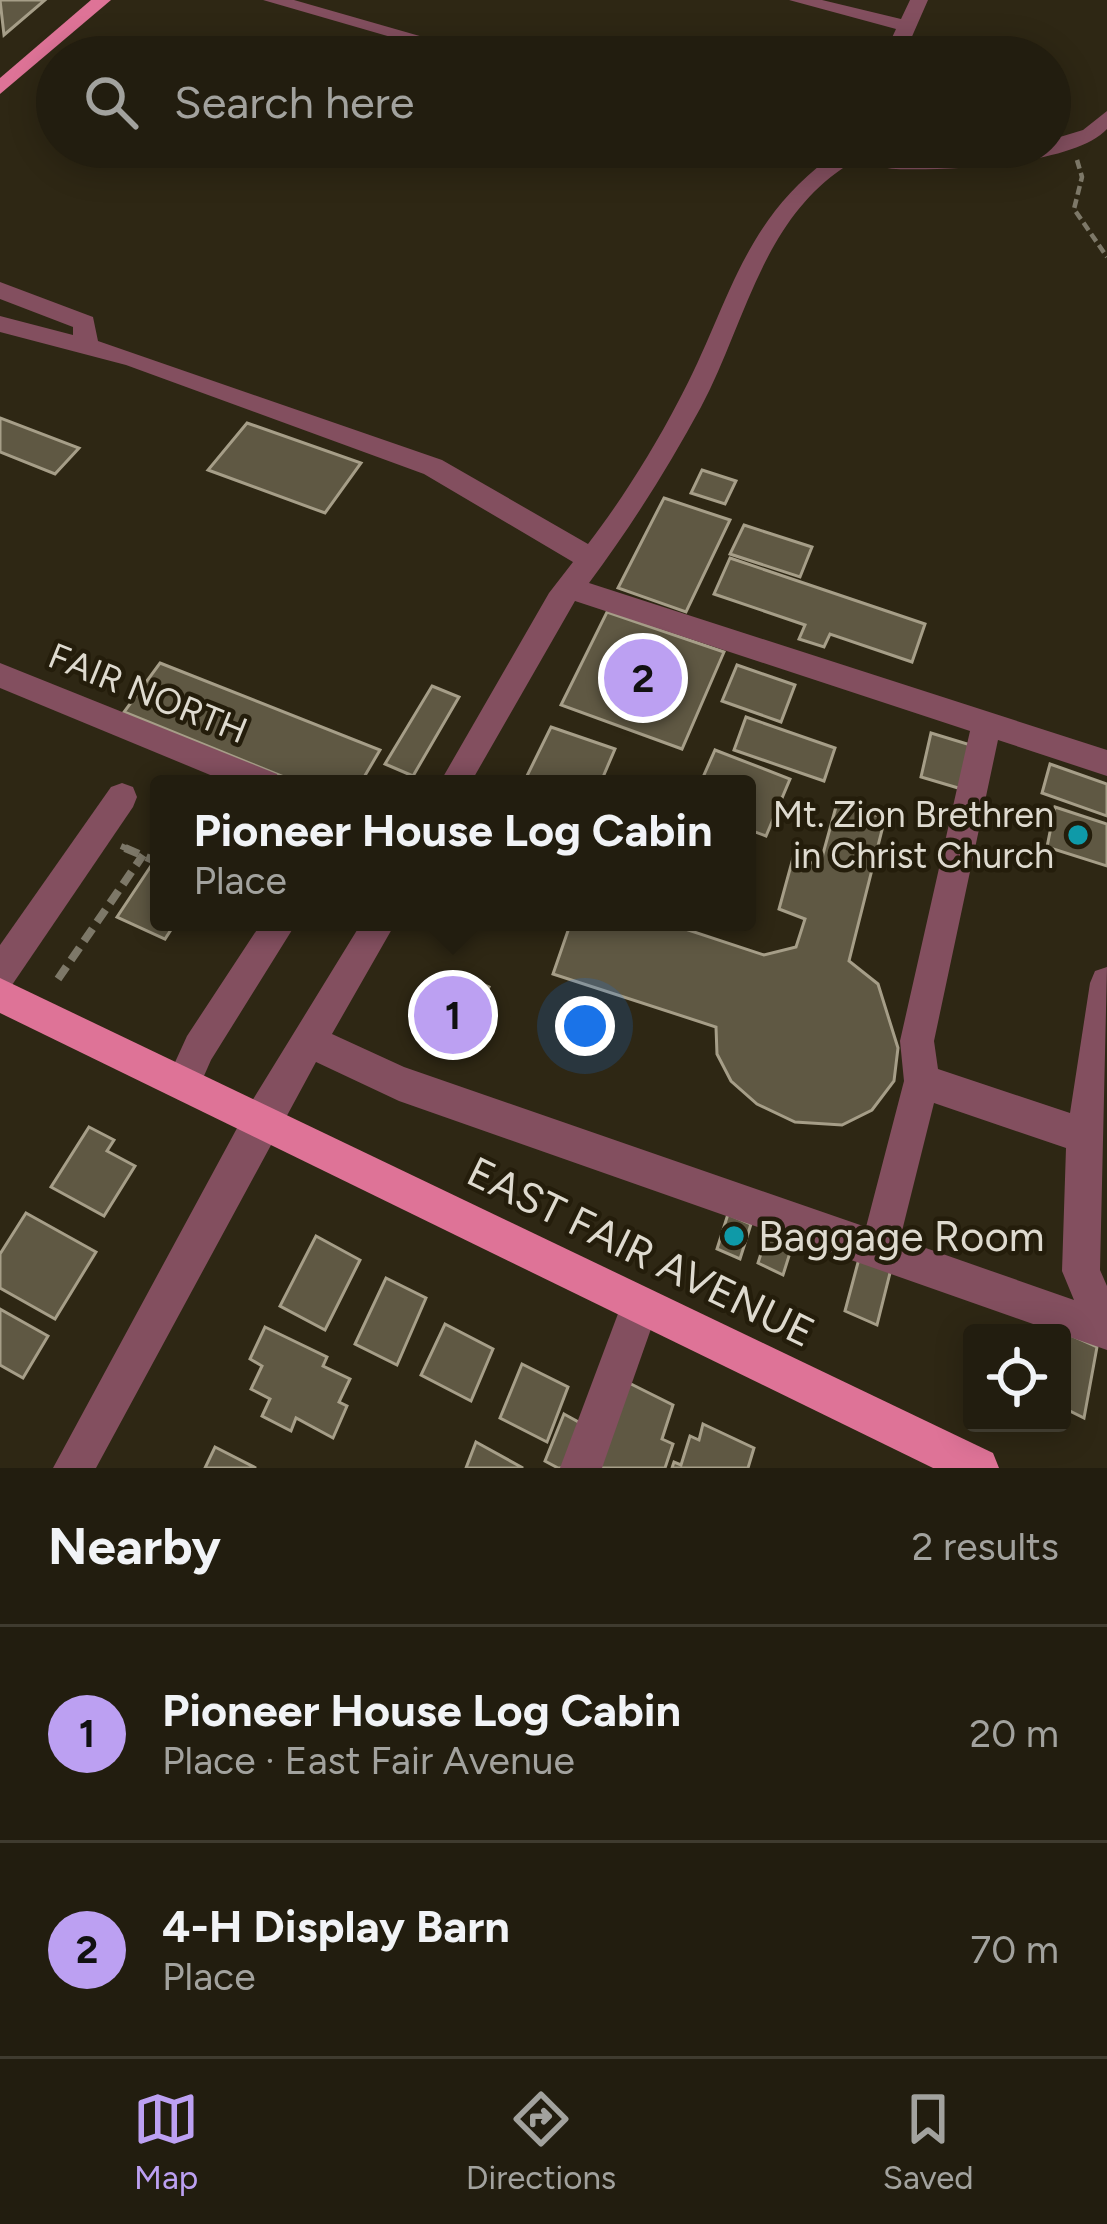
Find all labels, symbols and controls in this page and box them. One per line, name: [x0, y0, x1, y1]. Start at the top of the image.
search box: [36, 36, 1071, 168]
icon: search: [78, 69, 144, 135]
text: Search here: [174, 75, 414, 129]
pin: 2: [604, 633, 682, 723]
street label: FAIR NORTH: [42, 634, 254, 752]
popup: [150, 775, 756, 931]
place label: Mt. Zion Brethren in Christ Church: [773, 793, 1054, 877]
text: Pioneer House Log Cabin: [193, 803, 713, 857]
marker: Mt. Zion Brethren in Christ Church: [1065, 822, 1091, 848]
text: Place: [193, 857, 287, 904]
pin: 1: [414, 970, 492, 1060]
your location: [555, 996, 615, 1056]
street label: EAST FAIR AVENUE: [459, 1146, 823, 1358]
place label: Baggage Room: [758, 1211, 1045, 1262]
marker: Baggage Room: [721, 1223, 747, 1249]
map controls: [963, 1324, 1071, 1432]
button: locate: [963, 1324, 1071, 1432]
text: Nearby: [48, 1516, 221, 1577]
text: 2 results: [912, 1523, 1059, 1570]
text: Pioneer House Log Cabin: [162, 1683, 681, 1737]
text: 1: [79, 1710, 95, 1757]
text: 20 m: [969, 1710, 1059, 1757]
text: Place · East Fair Avenue: [162, 1737, 575, 1784]
text: 4-H Display Barn: [162, 1899, 510, 1953]
text: 2: [76, 1926, 98, 1973]
text: 70 m: [970, 1926, 1059, 1973]
text: Place: [162, 1953, 255, 2000]
tab: Map: [133, 2086, 199, 2197]
tab: Directions: [466, 2086, 616, 2197]
tab: Saved: [883, 2086, 974, 2197]

